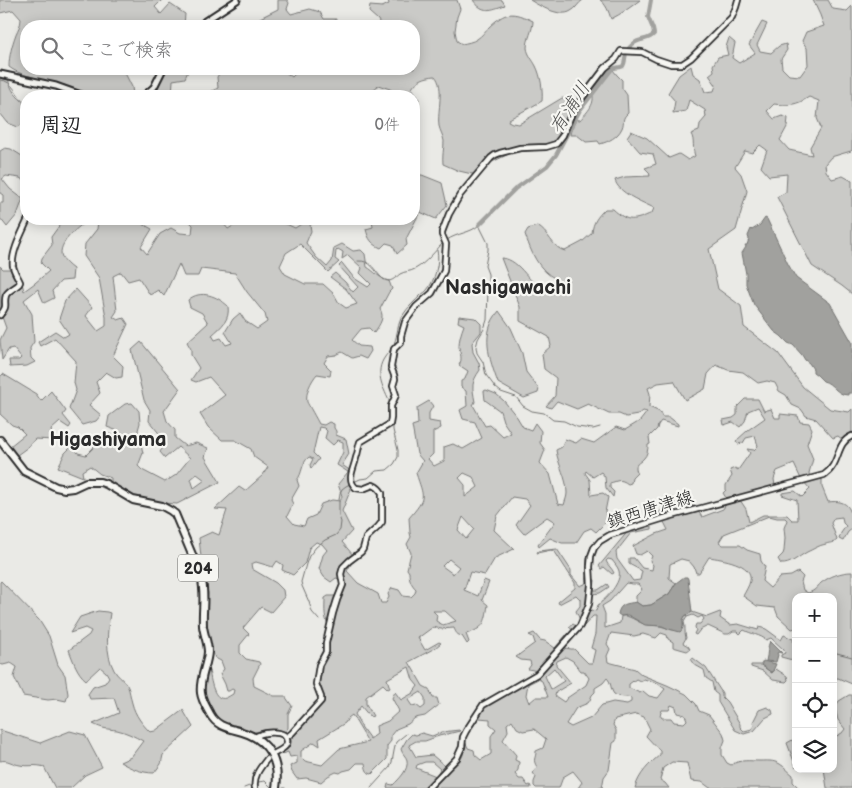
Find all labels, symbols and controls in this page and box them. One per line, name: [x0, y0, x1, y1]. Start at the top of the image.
search box: [20, 20, 420, 75]
icon: search: [38, 34, 66, 62]
text: ここで検索: [78, 39, 173, 62]
water label: 有浦川: [545, 78, 595, 138]
text: 周辺: [40, 113, 82, 138]
text: 0件: [375, 116, 400, 135]
district label: Nashigawachi: [445, 276, 571, 300]
district label: Higashiyama: [49, 428, 167, 452]
street label: 鎮西唐津線: [604, 486, 696, 533]
road number: 204: [178, 554, 218, 582]
map controls: [792, 593, 837, 773]
button: +: [792, 593, 837, 638]
button: −: [792, 638, 837, 683]
button: locate: [792, 683, 837, 728]
button: layers: [792, 728, 837, 773]

